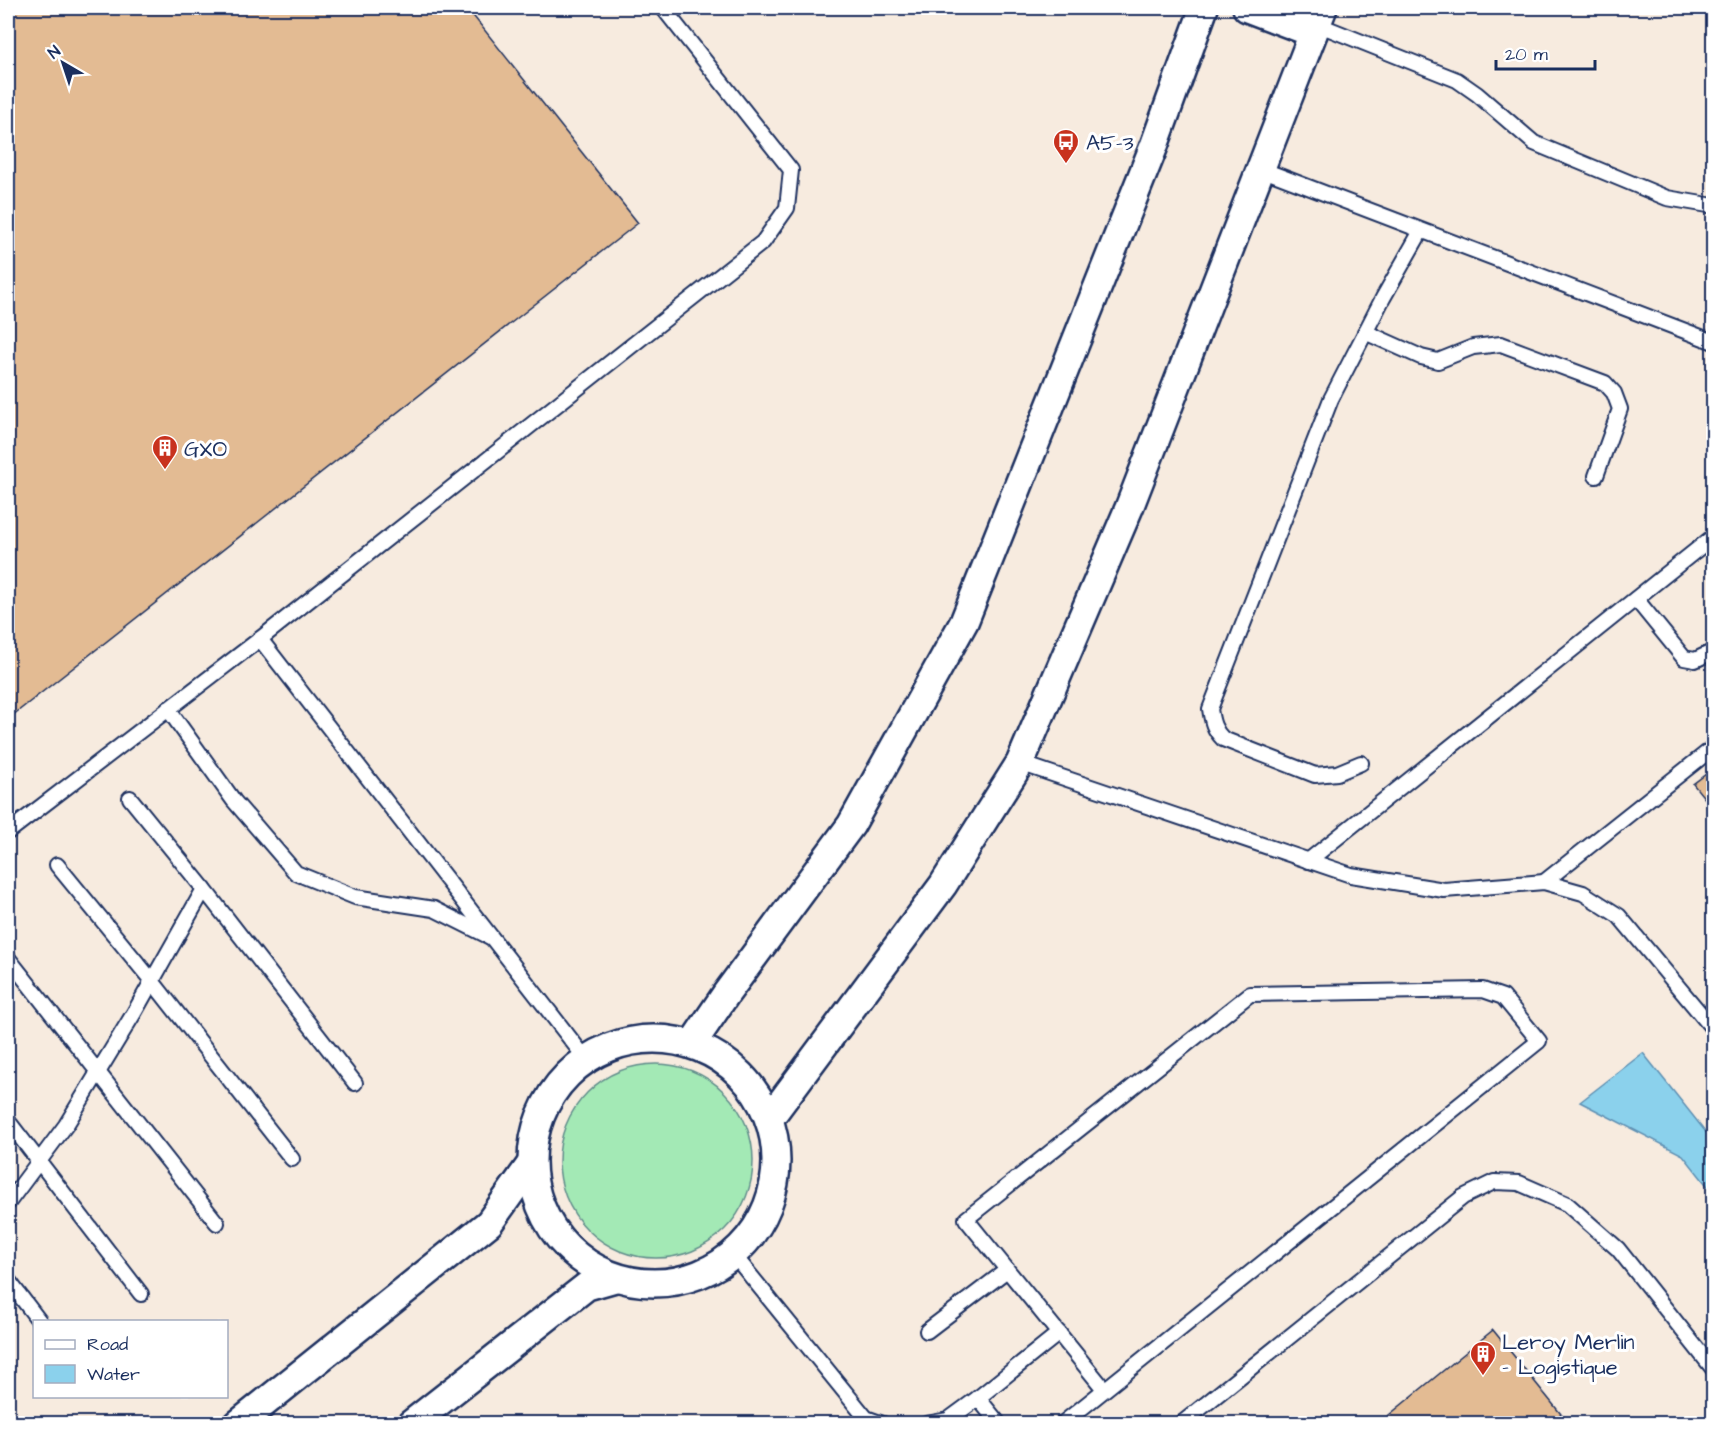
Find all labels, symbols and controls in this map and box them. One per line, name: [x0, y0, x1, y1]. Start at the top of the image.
north arrow: [33, 33, 93, 93]
scale bar: [1496, 33, 1595, 71]
text: N: [43, 40, 65, 64]
text: 20 m: [1505, 42, 1548, 67]
bus stop icon: A5-3: [1051, 127, 1081, 165]
place label: A5-3: [1086, 128, 1134, 159]
building icon: GXO: [150, 433, 180, 471]
place label: GXO: [184, 434, 227, 465]
legend: [33, 1320, 228, 1398]
place label: Leroy Merlin - Logistique: [1502, 1327, 1635, 1384]
text: Road: [87, 1332, 128, 1357]
building icon: Leroy Merlin - Logistique: [1468, 1339, 1498, 1377]
text: Water: [87, 1362, 140, 1387]

